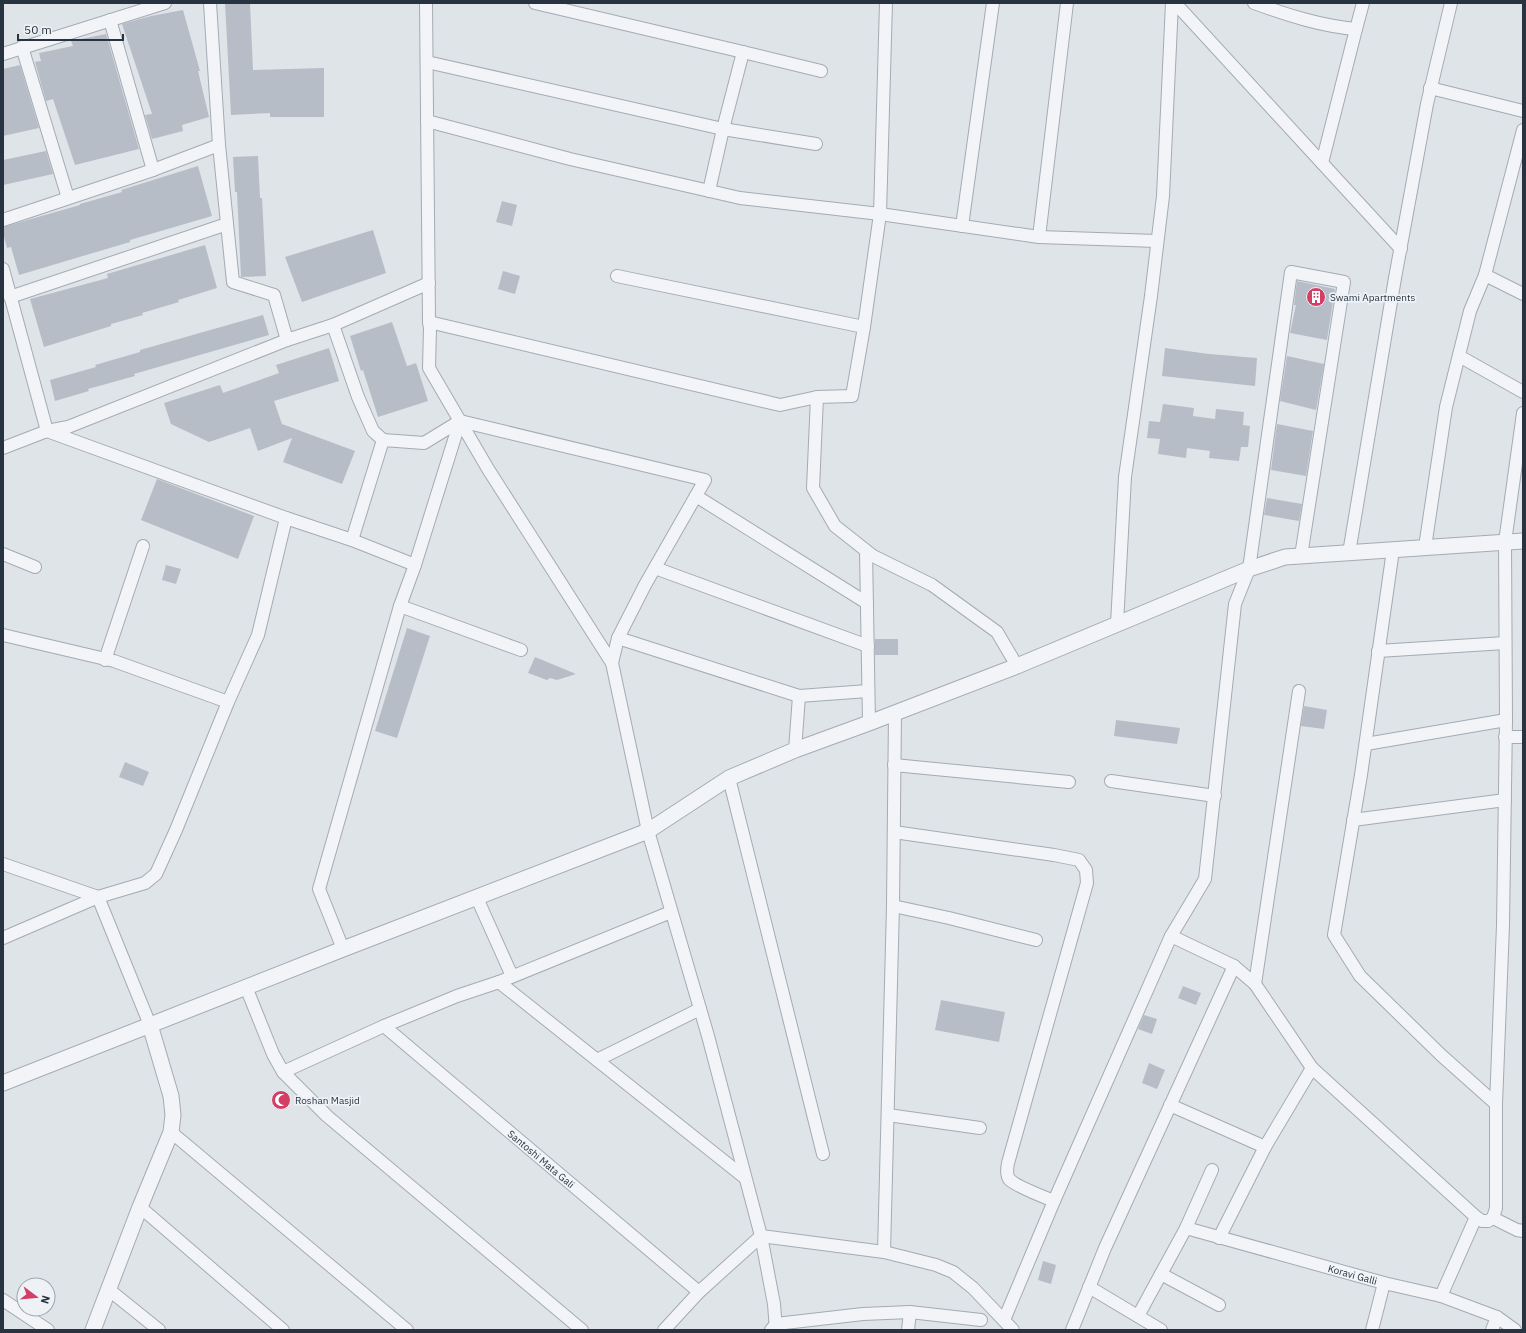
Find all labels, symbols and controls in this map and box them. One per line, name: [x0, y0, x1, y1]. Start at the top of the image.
scale bar: [18, 16, 123, 42]
text: 50 m: [24, 22, 52, 37]
building icon: Swami Apartments: [1305, 286, 1327, 308]
place label: Swami Apartments: [1330, 291, 1416, 304]
mosque icon: Roshan Masjid: [270, 1089, 292, 1111]
place label: Roshan Masjid: [295, 1094, 360, 1107]
street label: Santoshi Mata Gali: [505, 1127, 577, 1191]
street label: Koravi Galli: [1326, 1262, 1379, 1288]
north arrow: [16, 1277, 56, 1317]
text: N: [38, 1294, 53, 1306]

